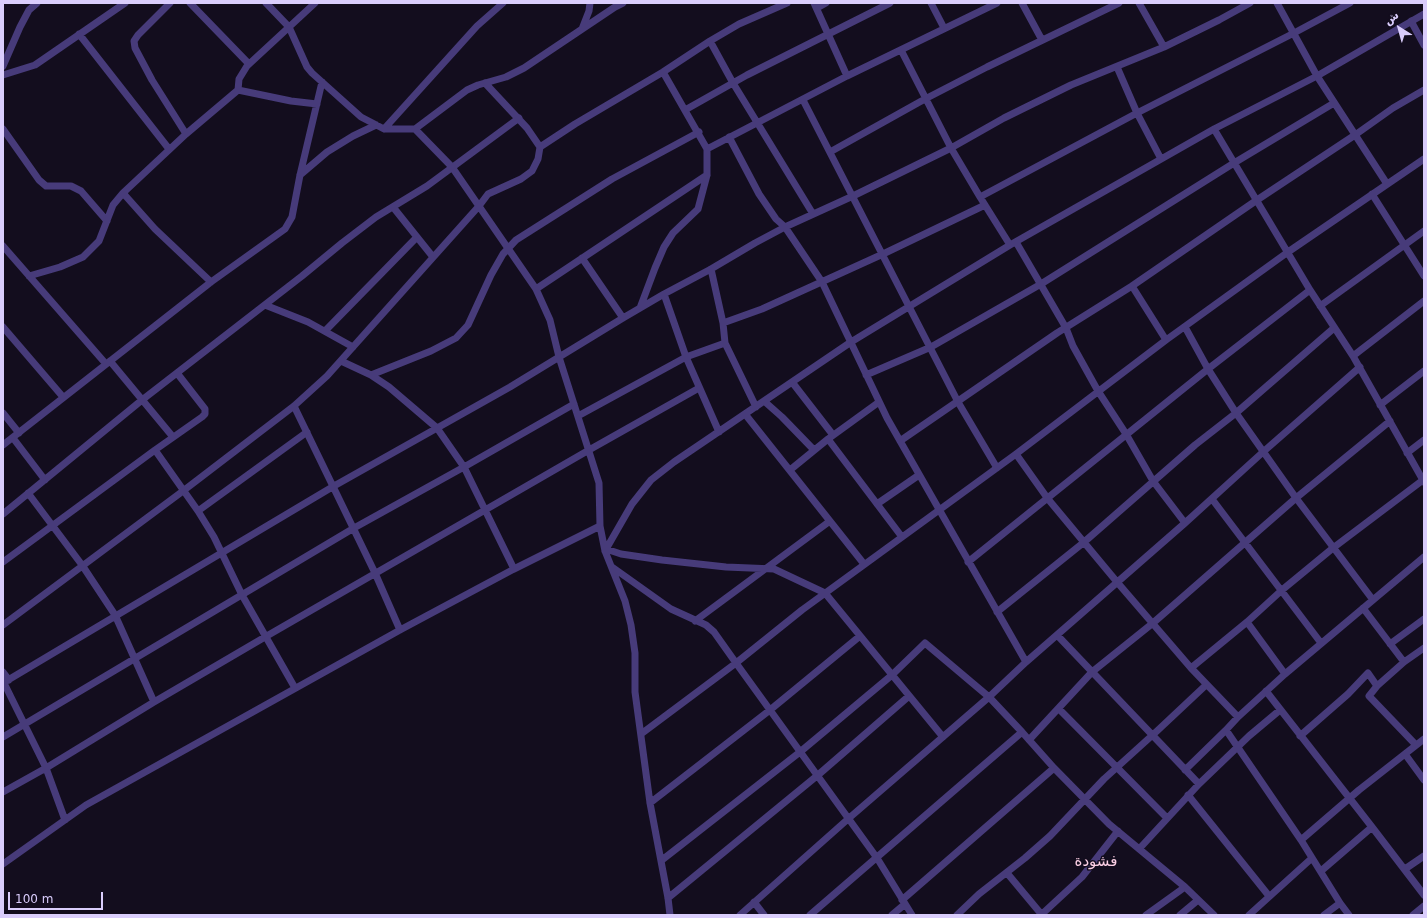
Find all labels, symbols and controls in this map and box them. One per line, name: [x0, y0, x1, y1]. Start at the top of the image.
north arrow: [1379, 8, 1419, 48]
text: ش: [1382, 8, 1401, 28]
district label: فشودة: [1075, 853, 1117, 871]
scale bar: [10, 884, 105, 910]
text: 100 m: [15, 892, 53, 906]

